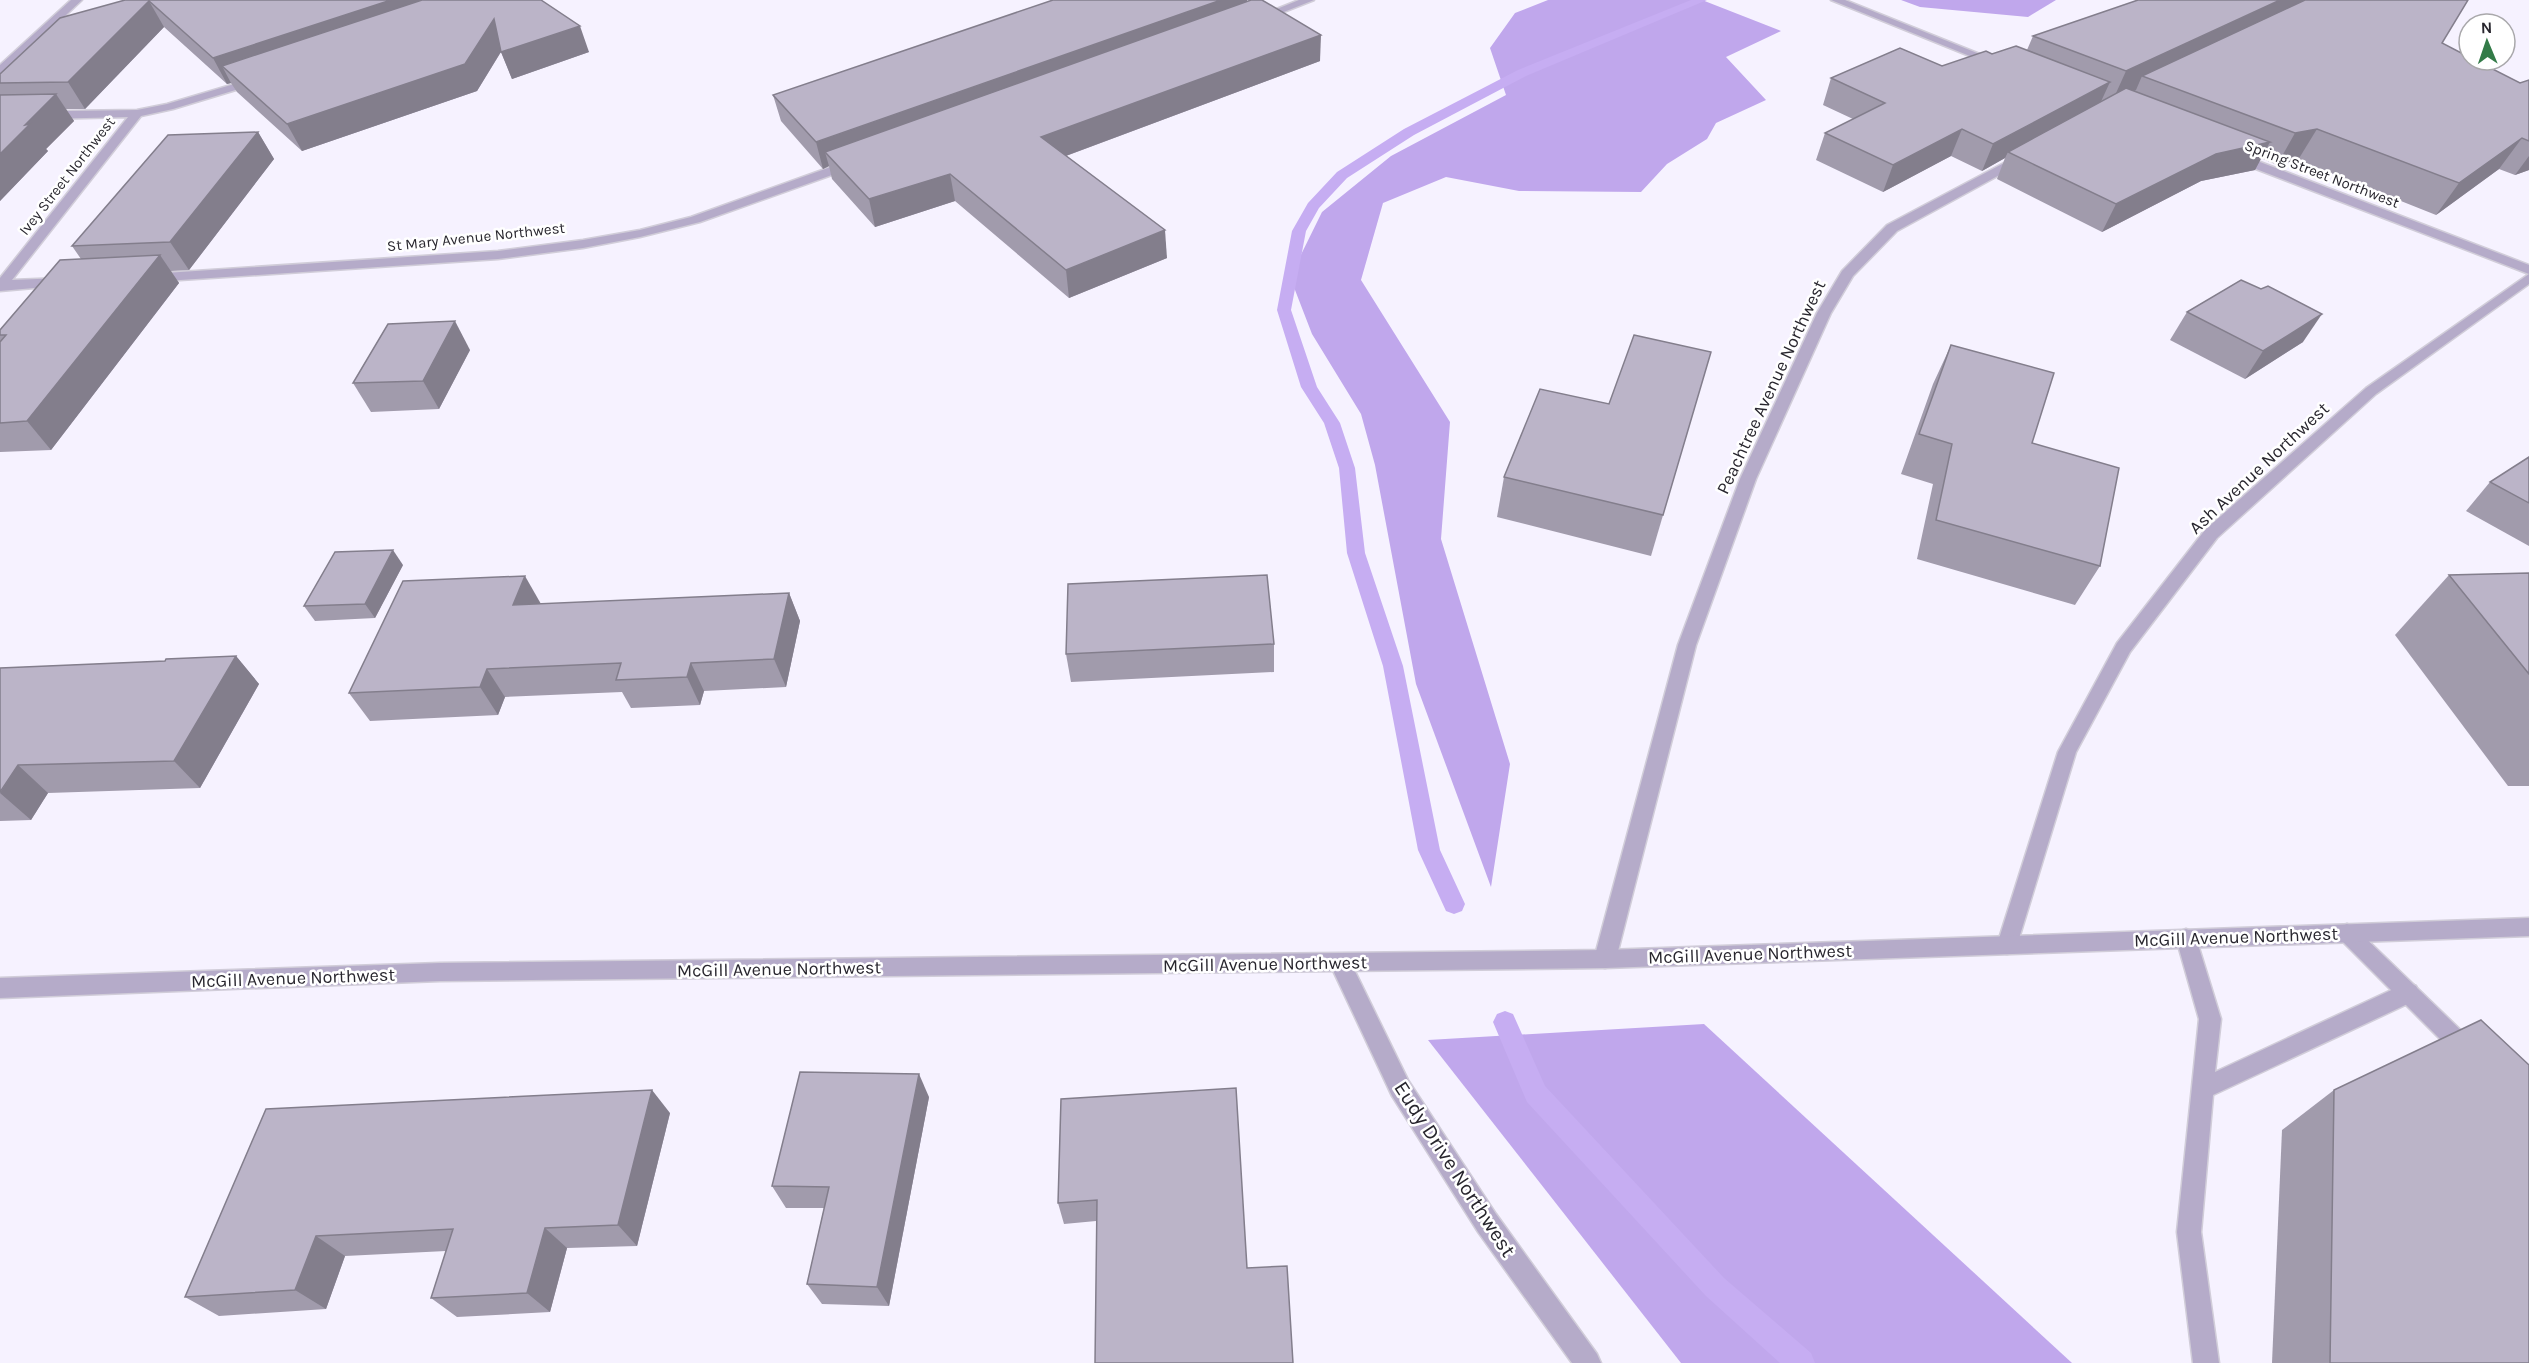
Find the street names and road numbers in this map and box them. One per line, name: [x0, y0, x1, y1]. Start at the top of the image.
street label: Ivey Street Northwest: [15, 113, 119, 239]
street label: Spring Street Northwest: [2242, 136, 2402, 212]
street label: St Mary Avenue Northwest: [386, 219, 566, 255]
street label: Peachtree Avenue Northwest: [1712, 276, 1830, 498]
street label: Ash Avenue Northwest: [2184, 397, 2334, 539]
street label: McGill Avenue Northwest: [2134, 922, 2339, 952]
street label: McGill Avenue Northwest: [1648, 939, 1853, 969]
street label: McGill Avenue Northwest: [1163, 951, 1367, 977]
street label: McGill Avenue Northwest: [677, 956, 881, 982]
street label: McGill Avenue Northwest: [191, 963, 396, 993]
street label: Eudy Drive Northwest: [1389, 1077, 1521, 1261]

